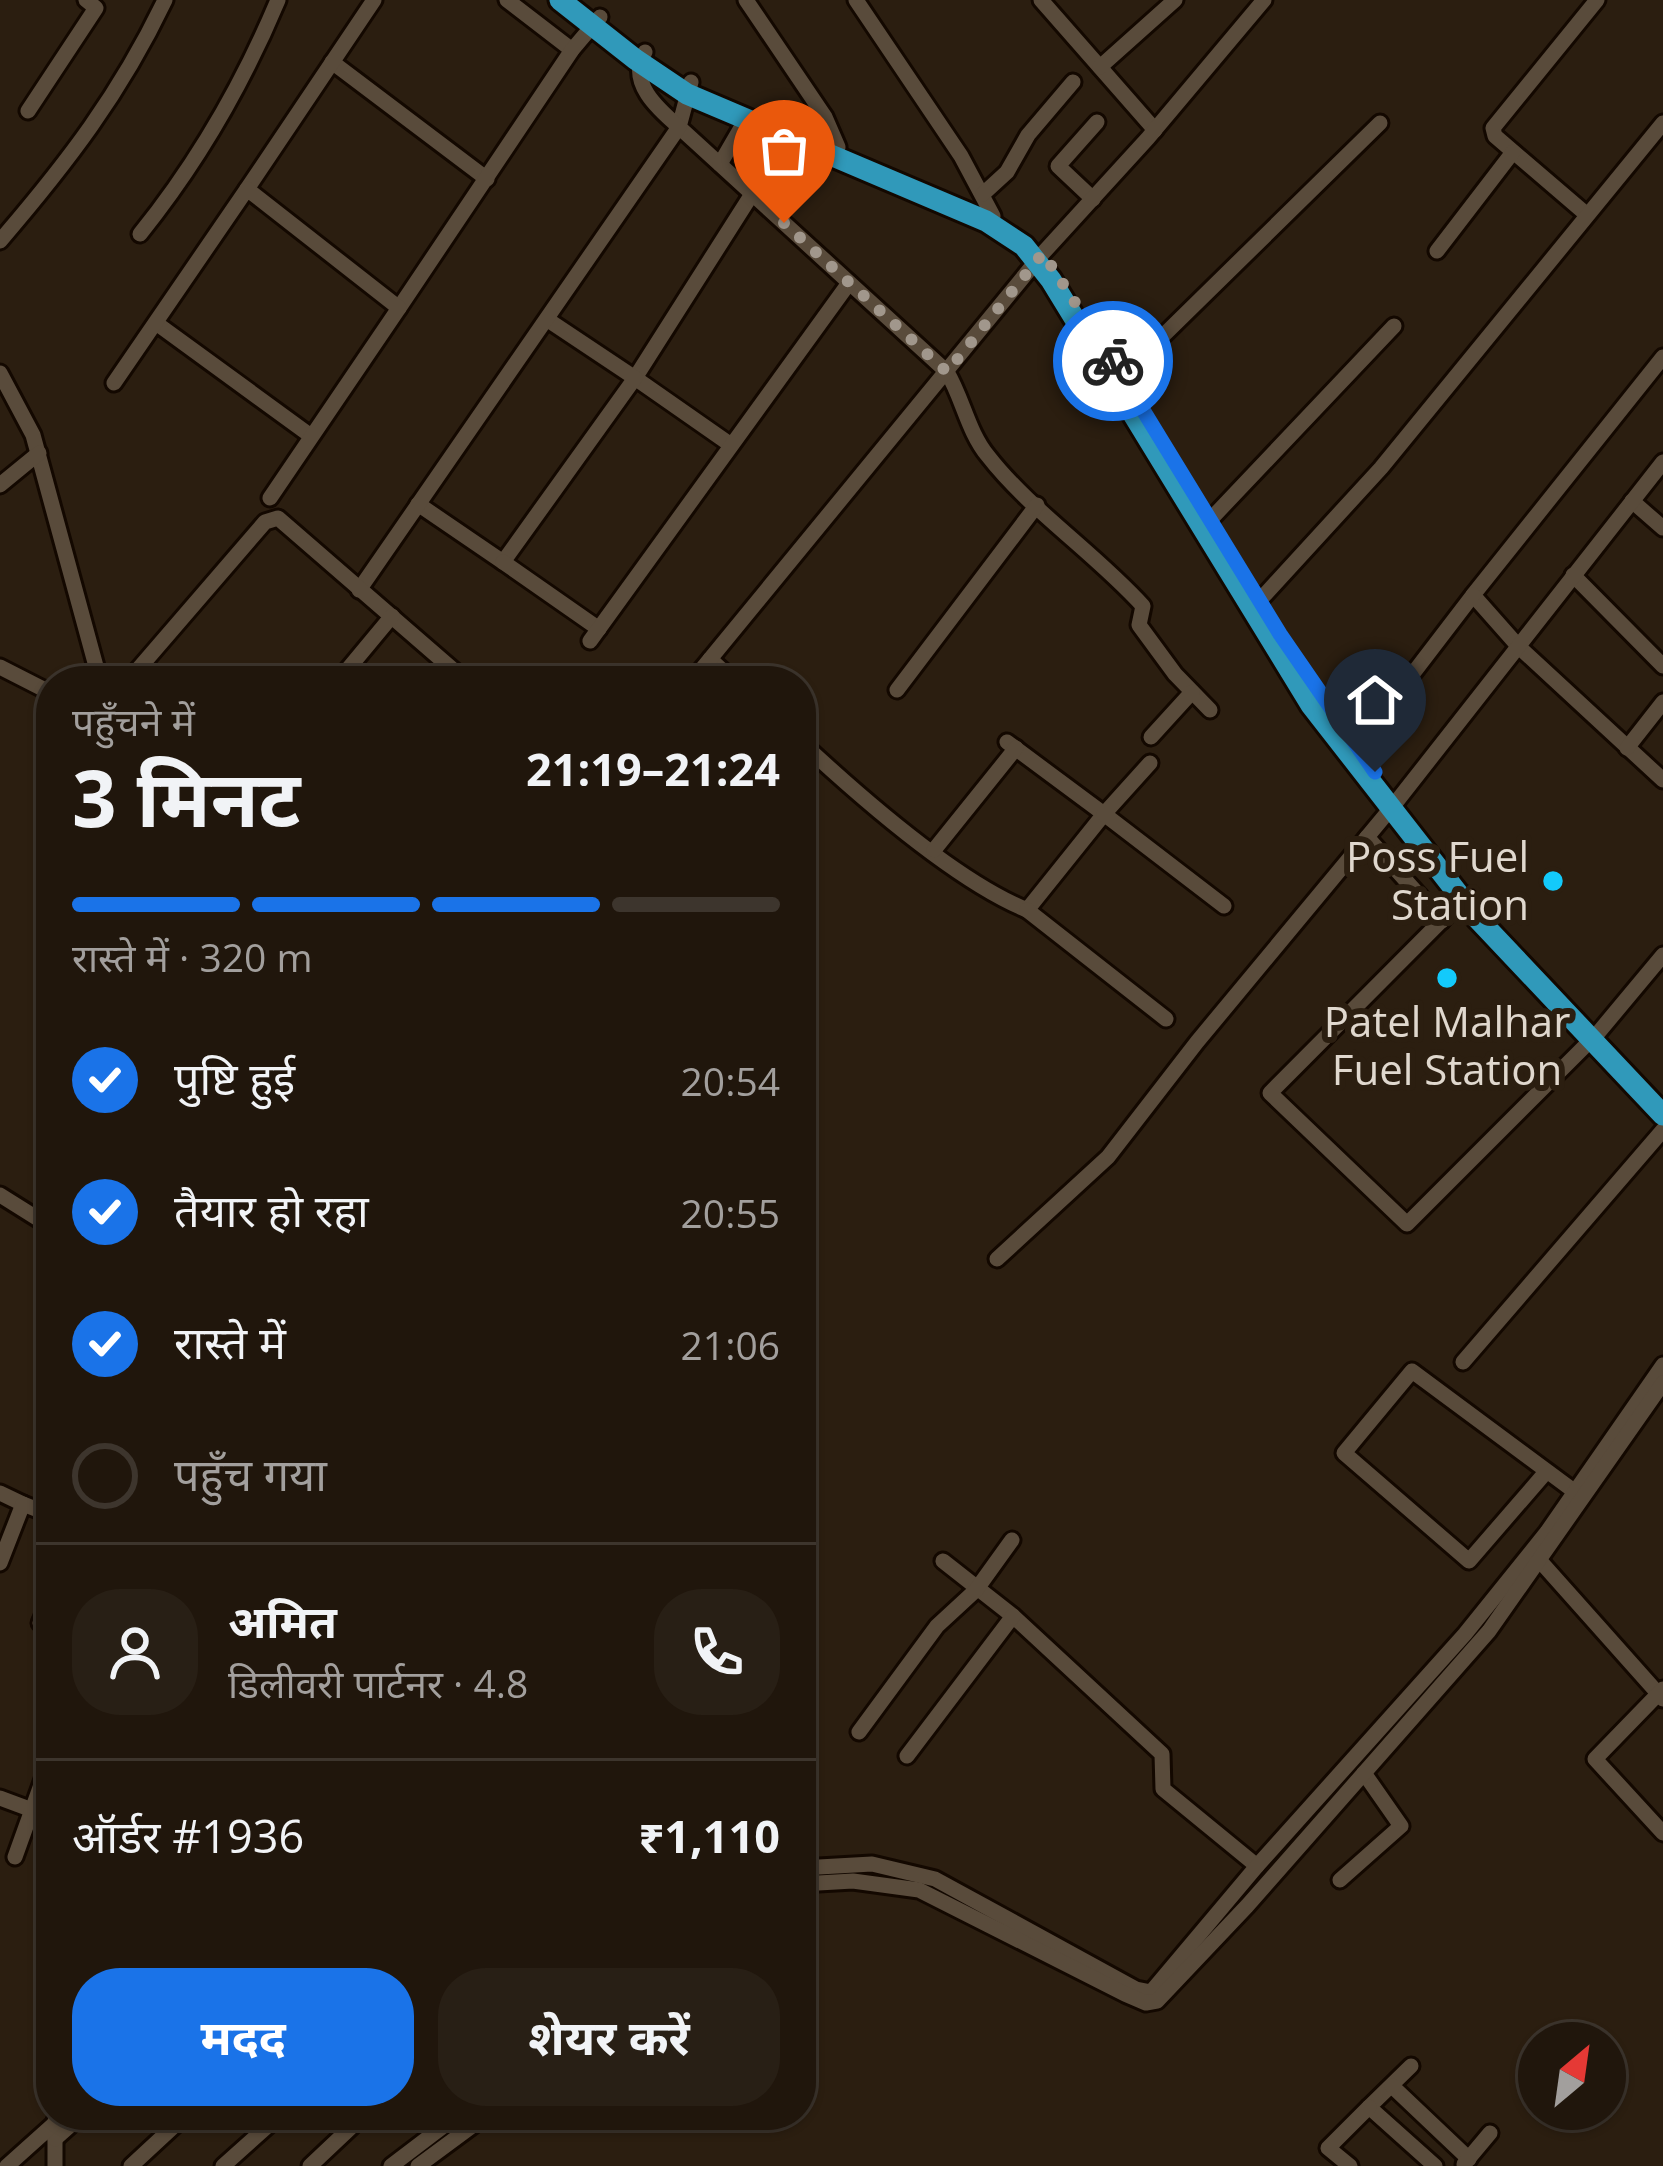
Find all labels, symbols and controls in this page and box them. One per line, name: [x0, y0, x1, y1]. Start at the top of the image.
pin: [733, 100, 835, 223]
icon: bag: [751, 118, 817, 184]
courier: [1053, 301, 1173, 421]
icon: bike: [1080, 328, 1146, 394]
pin: [1324, 649, 1426, 772]
icon: home: [1342, 667, 1408, 733]
text: पहुँचने में: [72, 694, 195, 747]
text: 21:19–21:24: [526, 738, 780, 799]
text: 3 मिनट: [72, 744, 301, 850]
place label: Poss Fuel Station: [1346, 827, 1529, 932]
marker: Poss Fuel Station: [1540, 868, 1566, 894]
text: रास्ते में · 320 m: [72, 930, 313, 983]
marker: Patel Malhar Fuel Station: [1434, 965, 1460, 991]
place label: Patel Malhar Fuel Station: [1324, 992, 1570, 1097]
icon: check: [72, 1047, 138, 1113]
text: पुष्टि हुई: [174, 1047, 295, 1108]
text: 20:54: [681, 1054, 780, 1107]
icon: check: [72, 1179, 138, 1245]
text: तैयार हो रहा: [174, 1179, 369, 1240]
text: 20:55: [681, 1186, 780, 1239]
icon: check: [72, 1311, 138, 1377]
text: रास्ते में: [174, 1311, 286, 1372]
text: 21:06: [681, 1318, 780, 1371]
text: पहुँच गया: [174, 1443, 327, 1504]
button: person: [72, 1589, 198, 1715]
button: phone: [654, 1589, 780, 1715]
text: अमित: [228, 1590, 337, 1651]
text: डिलीवरी पार्टनर · 4.8: [228, 1656, 528, 1709]
text: ऑर्डर #1936: [72, 1805, 304, 1866]
text: ₹1,110: [639, 1805, 780, 1866]
button: मदद: [72, 1968, 414, 2106]
button: शेयर करें: [438, 1968, 780, 2106]
north arrow: [1518, 2022, 1626, 2130]
map controls: [1518, 2022, 1626, 2130]

